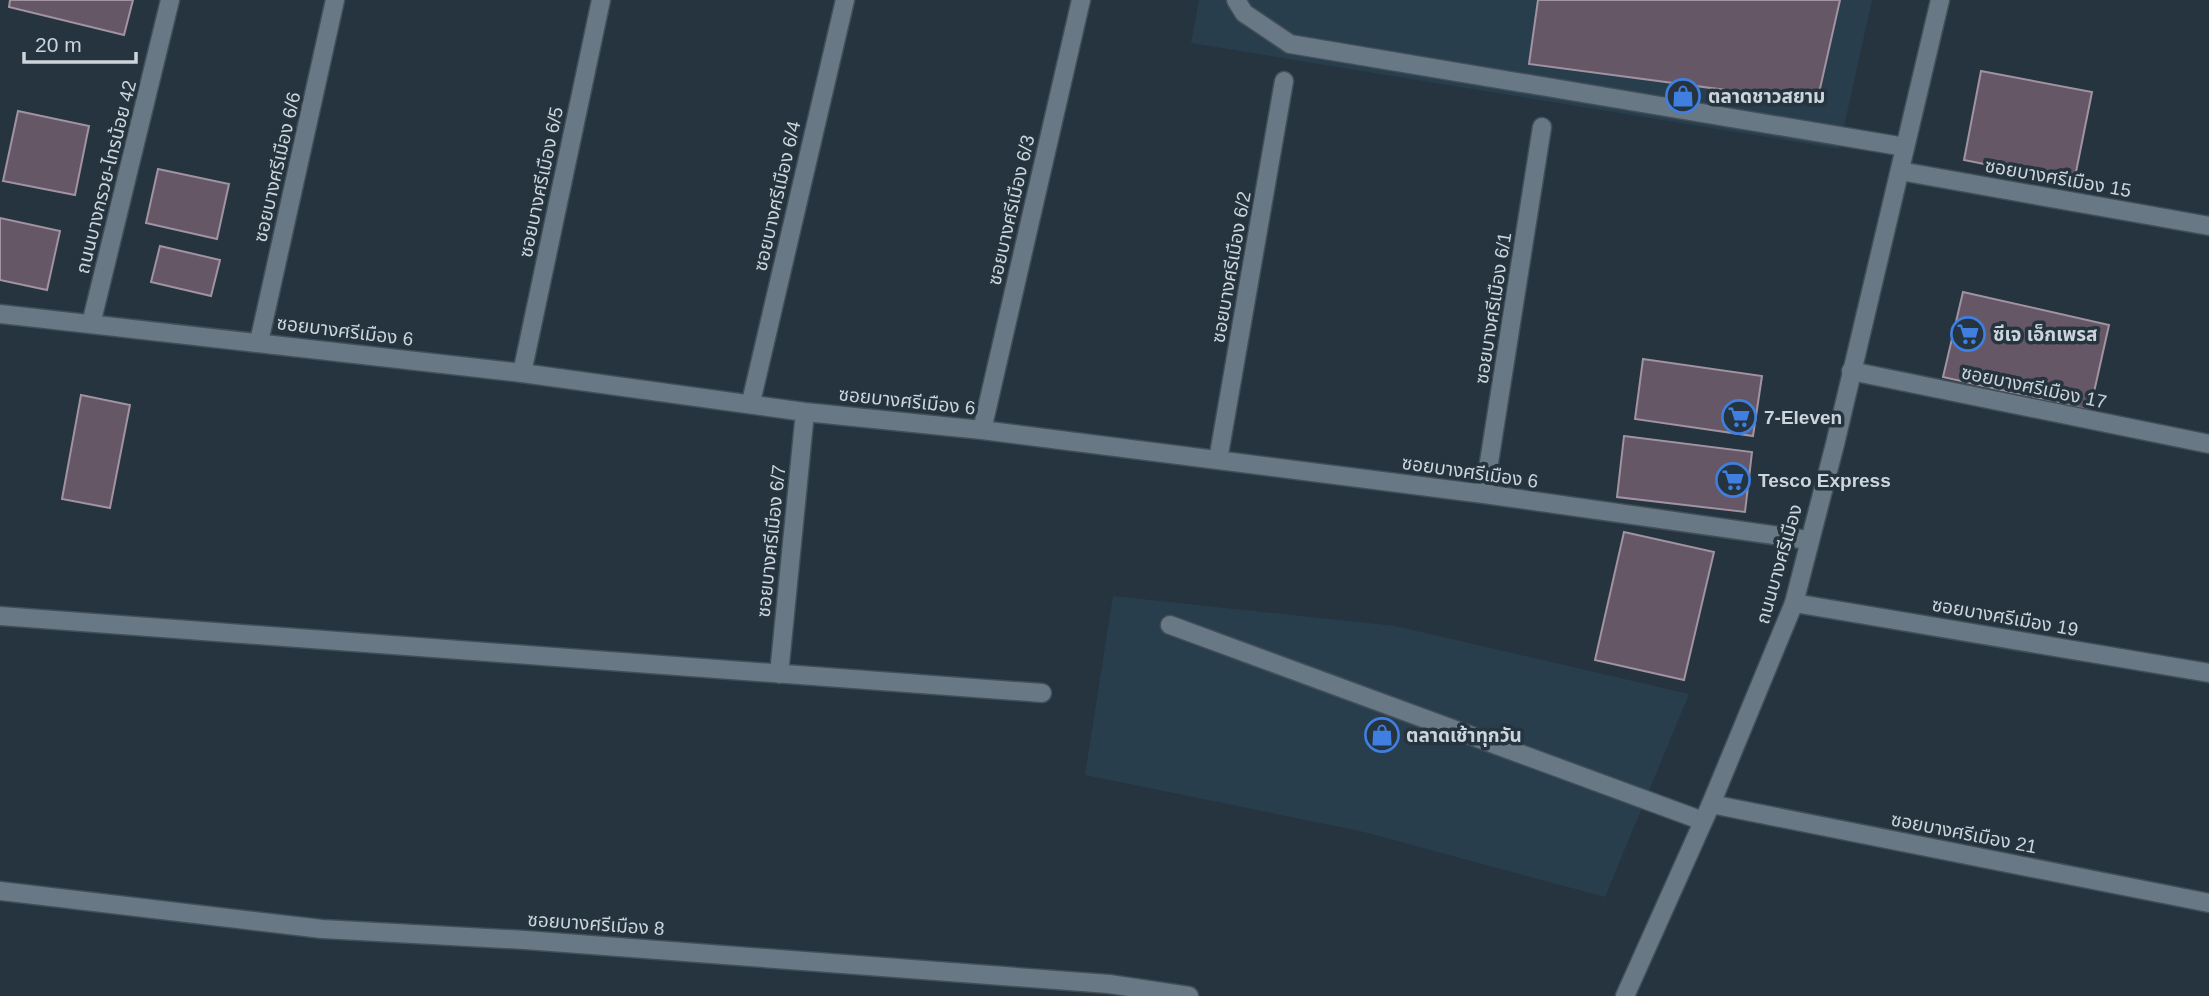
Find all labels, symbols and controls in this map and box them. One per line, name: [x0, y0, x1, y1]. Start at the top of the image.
scale bar: [24, 21, 136, 65]
text: 20 m: [35, 33, 82, 56]
shop icon: ตลาดชาวสยาม: [1664, 77, 1702, 115]
street label: ถนนบางกรวย-ไทรน้อย 42: [71, 78, 140, 276]
place label: ตลาดชาวสยาม: [1708, 86, 1825, 107]
street label: ซอยบางศรีเมือง 6/6: [250, 90, 304, 244]
street label: ซอยบางศรีเมือง 6/5: [515, 105, 567, 259]
street label: ซอยบางศรีเมือง 6/4: [750, 118, 805, 273]
street label: ซอยบางศรีเมือง 6/3: [984, 133, 1038, 287]
street label: ซอยบางศรีเมือง 15: [1983, 155, 2133, 201]
street label: ซอยบางศรีเมือง 6/2: [1207, 190, 1255, 344]
street label: ซอยบางศรีเมือง 6/1: [1471, 231, 1515, 385]
street label: ซอยบางศรีเมือง 6: [275, 312, 415, 350]
supermarket icon: ซีเจ เอ็กเพรส: [1949, 315, 1987, 353]
place label: ซีเจ เอ็กเพรส: [1993, 323, 2098, 345]
street label: ซอยบางศรีเมือง 17: [1959, 361, 2109, 413]
street label: ซอยบางศรีเมือง 6: [837, 383, 977, 419]
supermarket icon: 7-Eleven: [1720, 398, 1758, 436]
place label: 7-Eleven: [1764, 407, 1842, 428]
street label: ซอยบางศรีเมือง 6: [1400, 452, 1540, 492]
supermarket icon: Tesco Express: [1714, 461, 1752, 499]
street label: ซอยบางศรีเมือง 6/7: [753, 464, 789, 618]
place label: Tesco Express: [1758, 470, 1891, 491]
street label: ถนนบางศรีเมือง: [1752, 502, 1806, 626]
street label: ซอยบางศรีเมือง 19: [1930, 594, 2080, 640]
shop icon: ตลาดเช้าทุกวัน: [1363, 716, 1401, 754]
place label: ตลาดเช้าทุกวัน: [1406, 725, 1522, 747]
street label: ซอยบางศรีเมือง 21: [1889, 809, 2039, 857]
street label: ซอยบางศรีเมือง 8: [527, 909, 665, 939]

